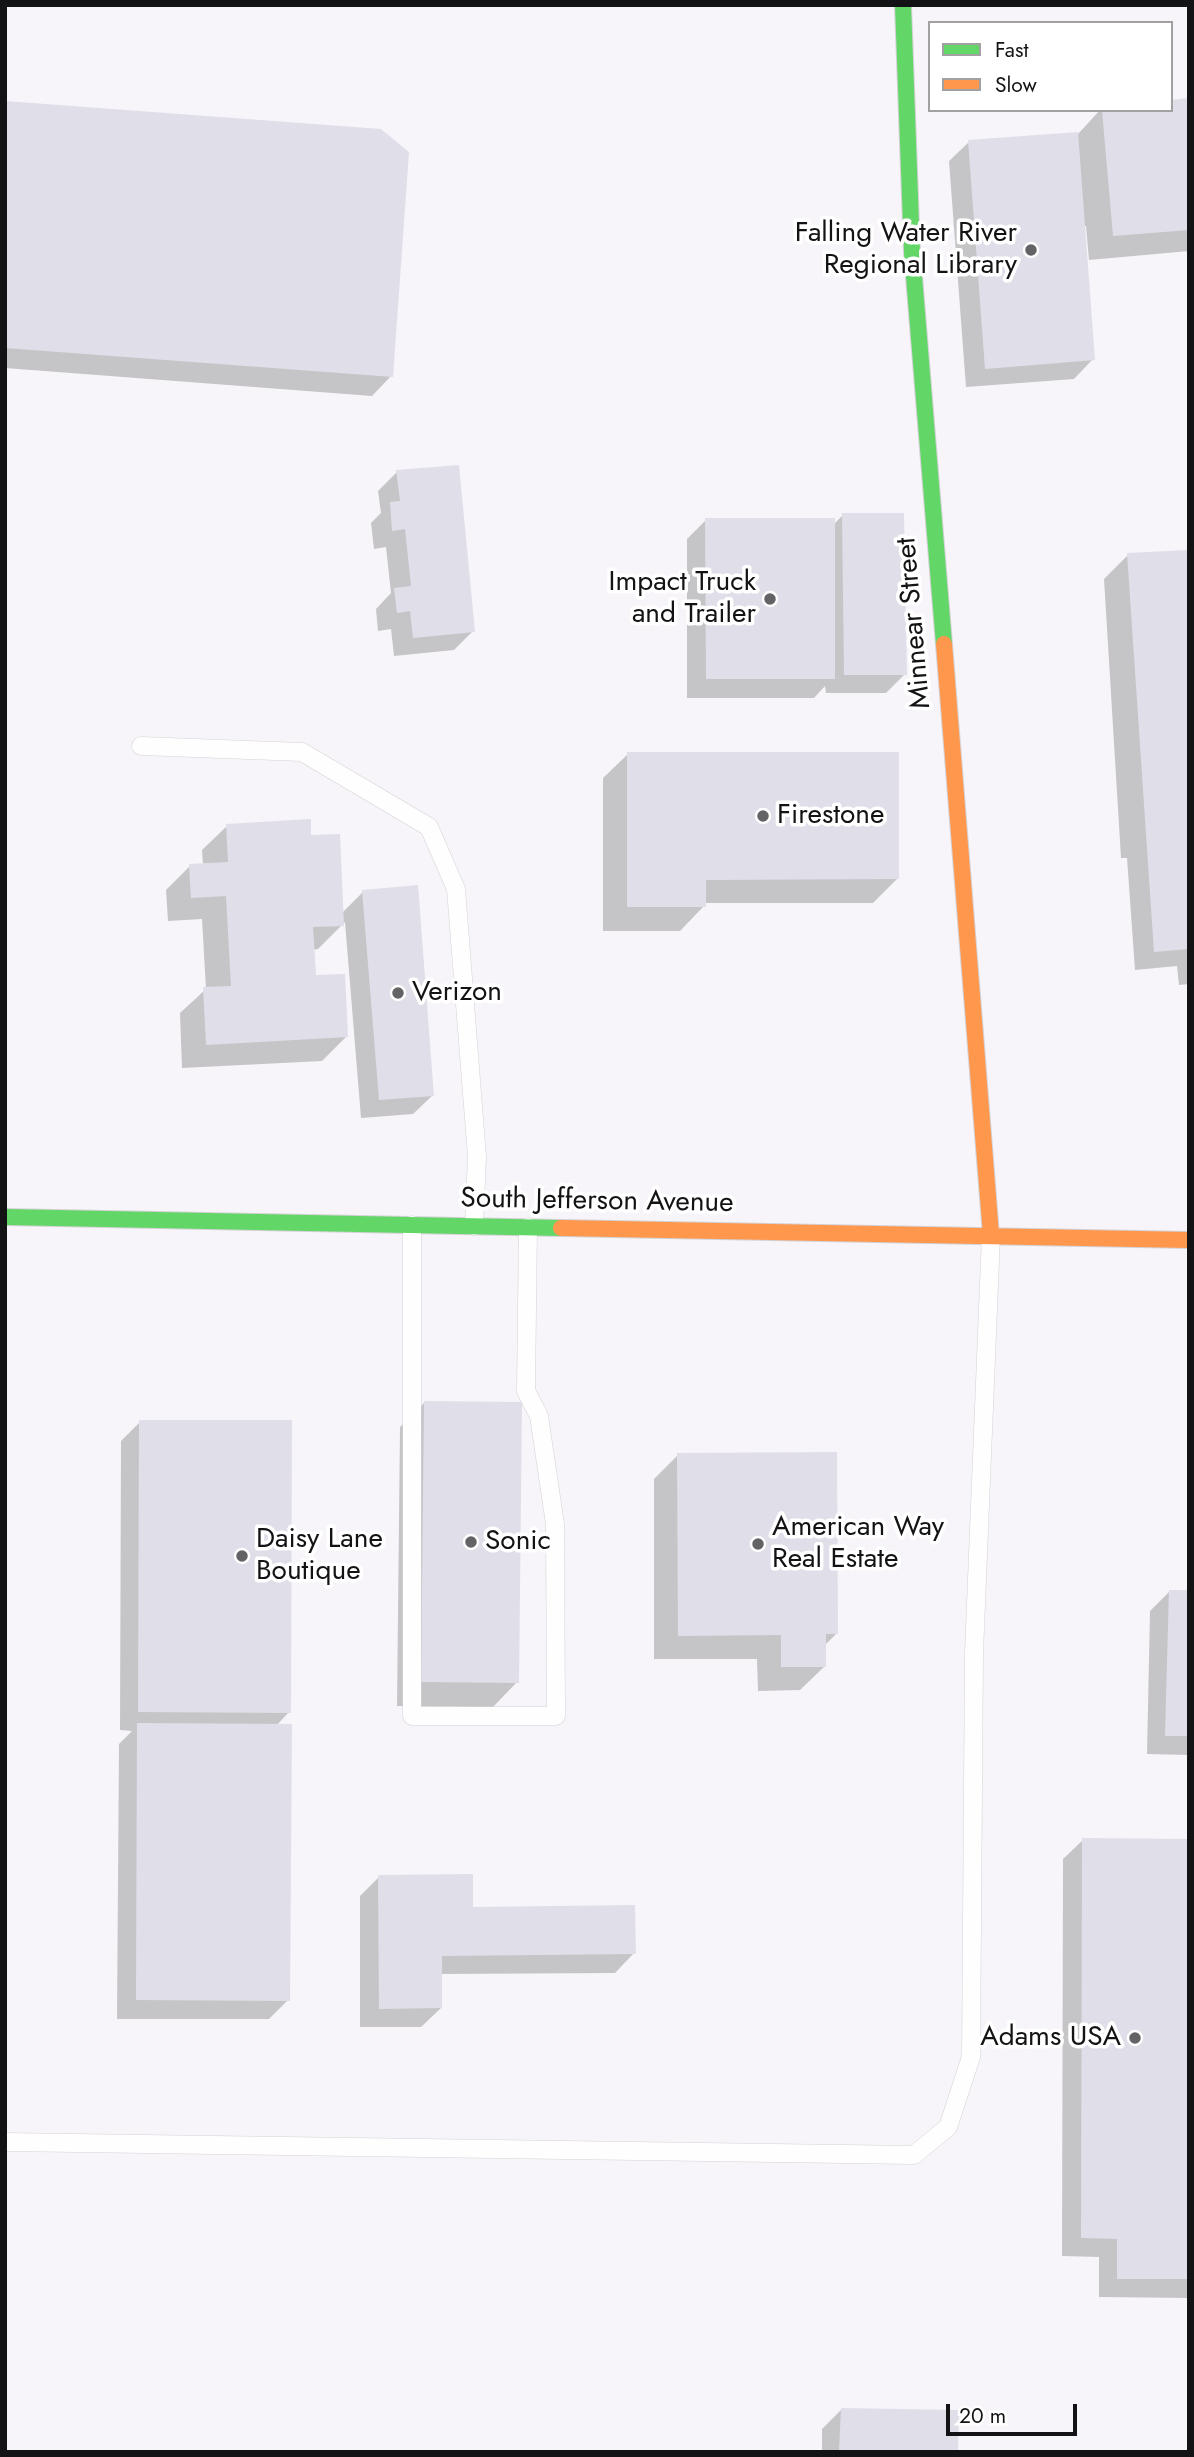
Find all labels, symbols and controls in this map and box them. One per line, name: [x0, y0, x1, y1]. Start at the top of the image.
legend: [928, 21, 1173, 112]
text: Fast: [995, 35, 1028, 65]
text: Slow: [995, 70, 1037, 100]
place label: Falling Water River Regional Library: [795, 217, 1017, 283]
marker: Falling Water River Regional Library: [1023, 242, 1039, 258]
street label: Minnear Street: [891, 536, 939, 710]
place label: Impact Truck and Trailer: [609, 566, 756, 632]
marker: Impact Truck and Trailer: [762, 591, 778, 607]
place label: Firestone: [777, 799, 884, 833]
marker: Firestone: [755, 808, 771, 824]
place label: Verizon: [412, 976, 502, 1010]
marker: Verizon: [390, 985, 406, 1001]
street label: South Jefferson Avenue: [460, 1183, 734, 1221]
place label: American Way Real Estate: [772, 1511, 944, 1577]
place label: Daisy Lane Boutique: [256, 1523, 383, 1589]
place label: Sonic: [485, 1525, 551, 1559]
marker: Sonic: [463, 1534, 479, 1550]
marker: American Way Real Estate: [750, 1536, 766, 1552]
marker: Daisy Lane Boutique: [234, 1548, 250, 1564]
place label: Adams USA: [980, 2021, 1121, 2055]
marker: Adams USA: [1127, 2030, 1143, 2046]
scale bar: [949, 2390, 1080, 2434]
text: 20 m: [959, 2401, 1006, 2431]

